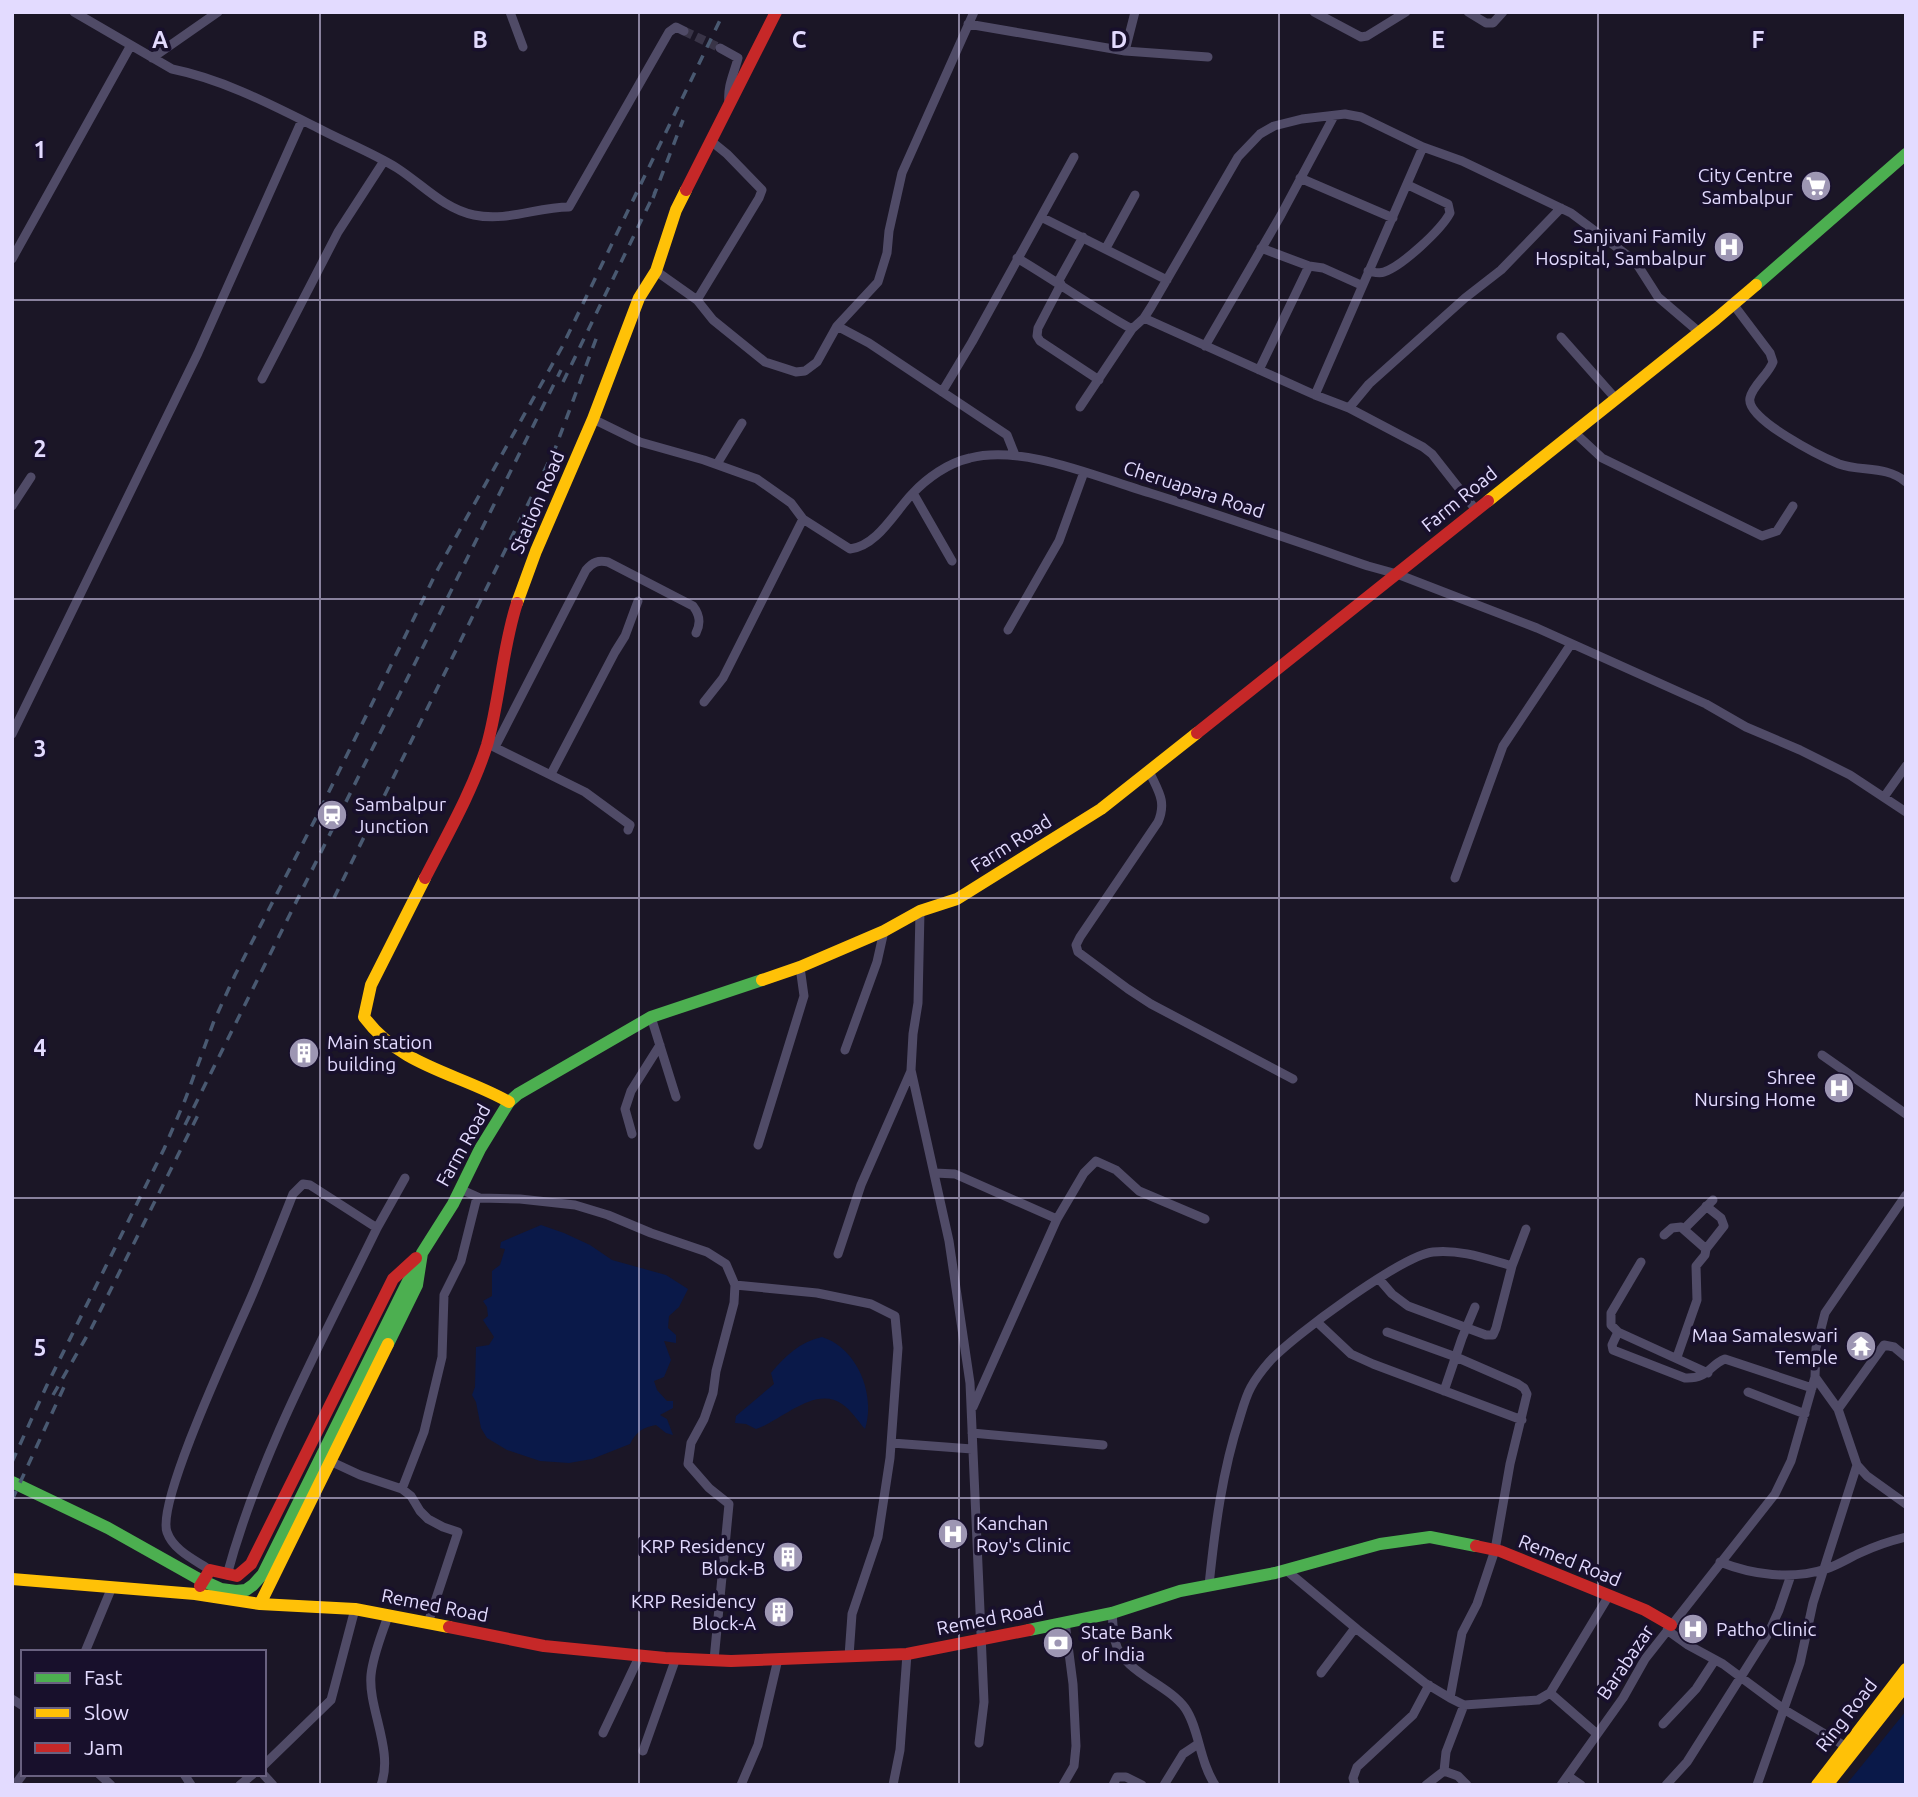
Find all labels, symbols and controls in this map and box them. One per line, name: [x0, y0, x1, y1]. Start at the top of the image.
text: A: [152, 27, 168, 52]
text: B: [472, 27, 488, 52]
text: C: [792, 27, 807, 52]
text: D: [1111, 27, 1127, 52]
text: E: [1431, 27, 1445, 52]
text: F: [1752, 27, 1765, 52]
text: 1: [34, 137, 46, 162]
place label: City Centre Sambalpur: [1698, 164, 1793, 208]
supermarket icon: City Centre Sambalpur: [1799, 169, 1833, 203]
place label: Sanjivani Family Hospital, Sambalpur: [1535, 225, 1706, 269]
hospital icon: Sanjivani Family Hospital, Sambalpur: [1712, 230, 1746, 264]
text: 2: [34, 436, 46, 461]
street label: Station Road: [506, 447, 568, 557]
street label: Cheruapara Road: [1121, 456, 1267, 522]
street label: Farm Road: [1417, 462, 1501, 536]
text: 3: [34, 736, 46, 761]
place label: Sambalpur Junction: [355, 793, 446, 837]
station icon: Sambalpur Junction: [315, 798, 349, 832]
street label: Farm Road: [967, 810, 1055, 876]
place label: Main station building: [327, 1031, 433, 1075]
text: 4: [34, 1035, 47, 1060]
building icon: Main station building: [287, 1036, 321, 1070]
place label: Shree Nursing Home: [1694, 1066, 1816, 1110]
hospital icon: Shree Nursing Home: [1822, 1071, 1856, 1105]
street label: Farm Road: [431, 1100, 495, 1190]
place label: Maa Samaleswari Temple: [1692, 1324, 1838, 1368]
temple icon: Maa Samaleswari Temple: [1844, 1329, 1878, 1363]
text: 5: [34, 1335, 46, 1360]
place label: Kanchan Roy's Clinic: [976, 1512, 1071, 1556]
hospital icon: Kanchan Roy's Clinic: [936, 1517, 970, 1551]
street label: Remed Road: [1516, 1529, 1624, 1591]
place label: KRP Residency Block-B: [640, 1535, 765, 1579]
building icon: KRP Residency Block-B: [771, 1540, 805, 1574]
street label: Remed Road: [380, 1584, 490, 1626]
place label: KRP Residency Block-A: [631, 1590, 757, 1634]
building icon: KRP Residency Block-A: [762, 1595, 796, 1629]
street label: Remed Road: [935, 1597, 1045, 1639]
hospital icon: Patho Clinic: [1676, 1612, 1710, 1646]
place label: Patho Clinic: [1716, 1618, 1816, 1640]
street label: Barabazar: [1592, 1620, 1658, 1704]
place label: State Bank of India: [1081, 1621, 1173, 1665]
bank icon: State Bank of India: [1041, 1626, 1075, 1660]
legend: [21, 1650, 266, 1776]
text: Fast: [84, 1665, 122, 1689]
street label: Ring Road: [1811, 1674, 1881, 1756]
text: Slow: [84, 1700, 129, 1724]
text: Jam: [84, 1735, 123, 1759]

